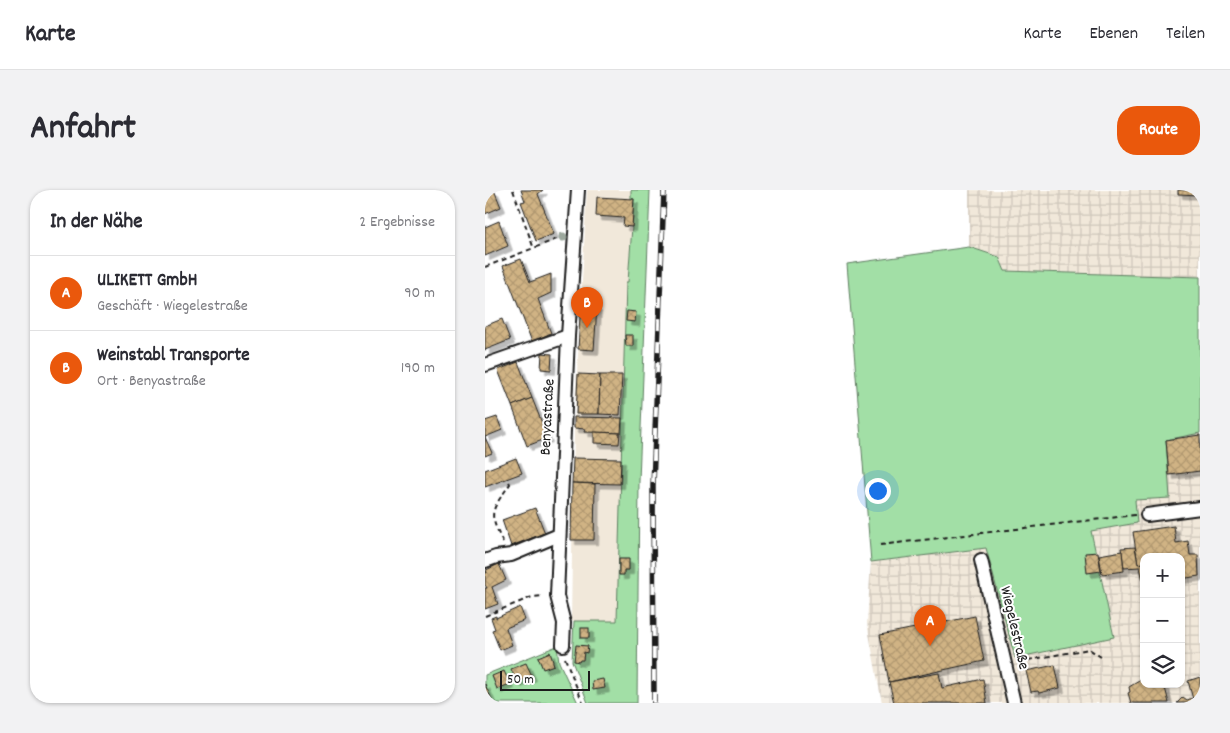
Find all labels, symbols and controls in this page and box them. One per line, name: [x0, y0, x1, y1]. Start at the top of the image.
text: Karte: [25, 18, 76, 52]
text: Karte: [1024, 22, 1062, 47]
text: Ebenen: [1090, 22, 1138, 47]
text: Teilen: [1166, 22, 1205, 47]
text: Anfahrt: [30, 105, 136, 155]
button: Route: [1117, 106, 1200, 155]
text: In der Nähe: [50, 208, 142, 238]
text: 2 Ergebnisse: [359, 211, 435, 234]
text: ULIKETT GmbH: [97, 268, 197, 295]
text: A: [62, 282, 70, 305]
text: 90 m: [404, 282, 435, 305]
pin: B: [571, 287, 603, 328]
text: Geschäft · Wiegelestraße: [97, 295, 248, 318]
text: Weinstabl Transporte: [97, 343, 250, 370]
text: B: [62, 357, 70, 380]
text: 190 m: [401, 357, 435, 380]
text: Ort · Benyastraße: [97, 370, 206, 393]
street label: Benyastraße: [535, 378, 561, 456]
your location: [865, 478, 891, 504]
map controls: [1140, 553, 1185, 688]
button: +: [1140, 553, 1185, 598]
street label: Wiegelestraße: [993, 584, 1035, 672]
button: −: [1140, 598, 1185, 643]
pin: A: [914, 605, 946, 646]
button: layers: [1140, 643, 1185, 688]
scale bar: [500, 668, 590, 691]
text: 50 m: [507, 670, 534, 690]

